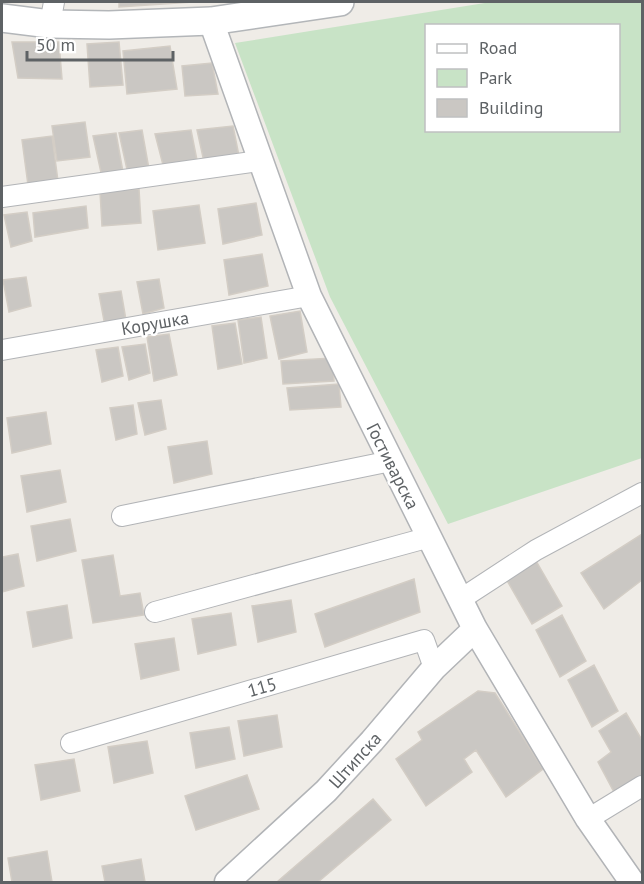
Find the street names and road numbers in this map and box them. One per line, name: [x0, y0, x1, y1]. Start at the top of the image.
street label: Корушка: [119, 306, 191, 340]
street label: Гостиварска: [361, 419, 425, 513]
street label: 115: [245, 672, 279, 702]
street label: Штипска: [324, 727, 386, 793]

